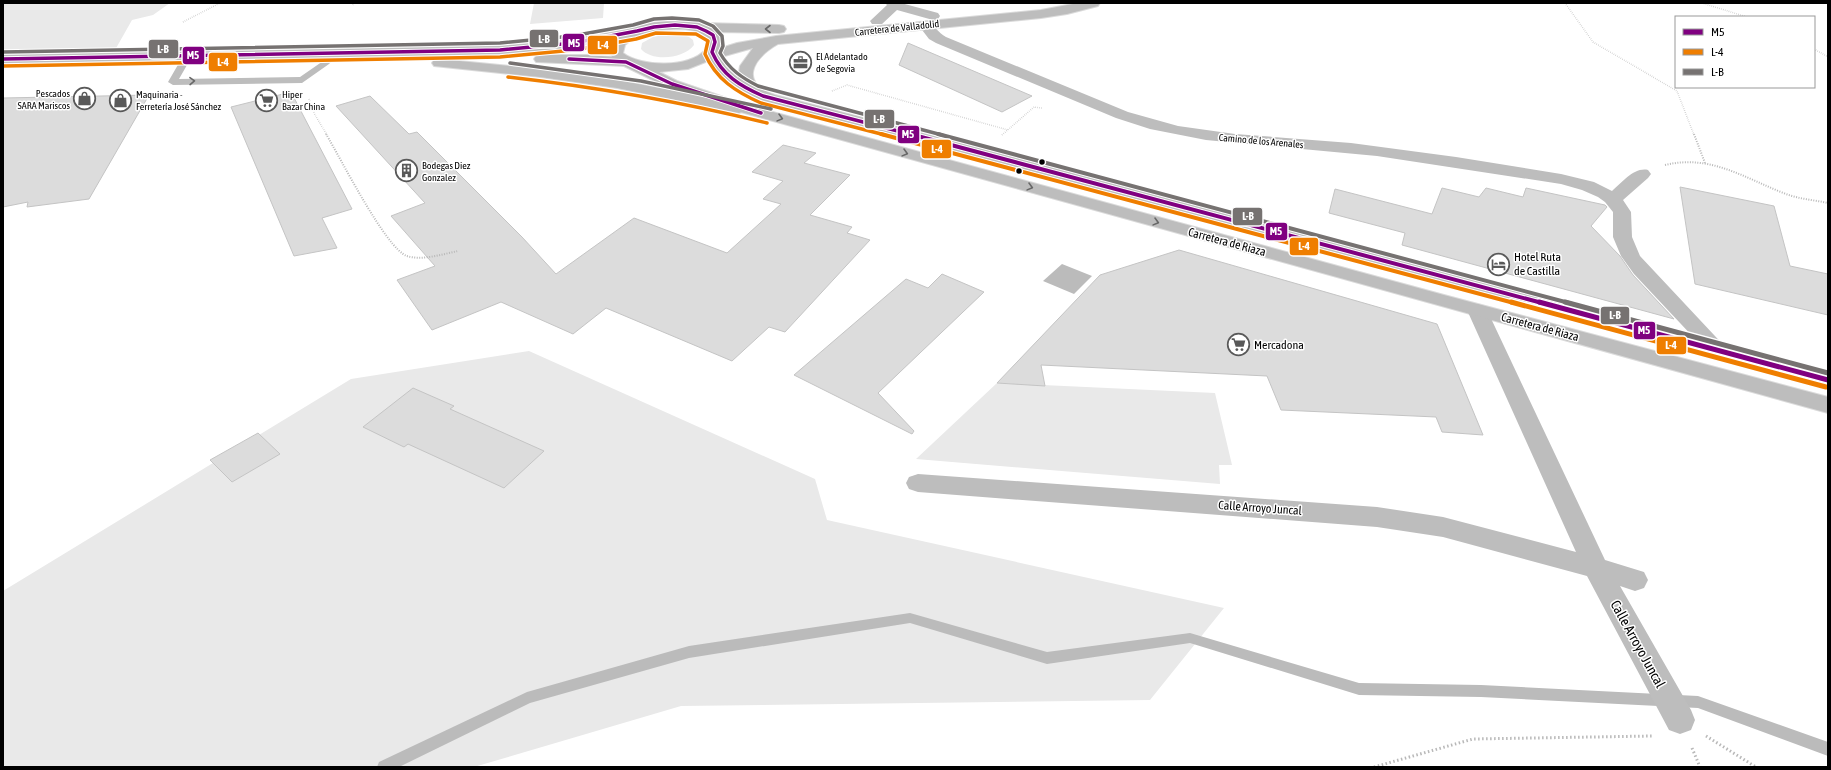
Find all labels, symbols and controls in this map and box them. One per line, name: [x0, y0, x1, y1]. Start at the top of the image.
legend: [1675, 16, 1815, 88]
street label: Carretera de Valladolid: [854, 18, 940, 38]
one-way arrow: [765, 25, 771, 33]
text: M5: [1711, 25, 1725, 39]
line badge: L-B: [529, 29, 559, 48]
text: L-B: [538, 33, 551, 45]
line badge: M5: [562, 33, 585, 52]
line badge: L-4: [587, 35, 618, 55]
text: M5: [568, 37, 580, 49]
line badge: L-B: [148, 39, 179, 59]
text: L-4: [597, 39, 609, 51]
text: L-B: [157, 43, 170, 55]
text: L-4: [1711, 45, 1724, 59]
line badge: M5: [182, 46, 205, 65]
text: M5: [187, 49, 199, 61]
office icon: El Adelantado de Segovia: [787, 49, 813, 75]
place label: El Adelantado de Segovia: [816, 51, 868, 74]
line badge: L-4: [208, 52, 238, 72]
text: L-4: [217, 56, 229, 68]
text: L-B: [1711, 65, 1724, 79]
one-way arrow: [189, 77, 195, 86]
shop icon: Pescados SARA Mariscos: [72, 86, 98, 112]
shop icon: Maquinaria - Ferretería José Sánchez: [108, 87, 134, 113]
supermarket icon: Hiper Bazar China: [253, 87, 279, 113]
place label: Pescados SARA Mariscos: [18, 88, 70, 111]
place label: Maquinaria - Ferretería José Sánchez: [136, 89, 222, 112]
place label: Hiper Bazar China: [282, 89, 325, 112]
line badge: L-B: [864, 109, 895, 129]
text: L-B: [873, 113, 886, 125]
one-way arrow: [776, 114, 783, 122]
line badge: M5: [897, 125, 920, 144]
text: M5: [902, 128, 914, 140]
street label: Camino de los Arenales: [1218, 132, 1304, 150]
line badge: L-4: [921, 139, 952, 159]
text: L-4: [931, 143, 943, 155]
one-way arrow: [902, 148, 908, 156]
unlabelled marker: [1037, 157, 1047, 167]
building icon: Bodegas Diez Gonzalez: [394, 158, 420, 184]
place label: Bodegas Diez Gonzalez: [422, 160, 471, 183]
unlabelled marker: [1014, 166, 1024, 176]
one-way arrow: [1027, 182, 1034, 191]
line badge: L-B: [1232, 207, 1263, 226]
text: L-B: [1242, 210, 1255, 222]
one-way arrow: [1152, 217, 1159, 226]
line badge: M5: [1265, 222, 1288, 241]
street label: Carretera de Riaza: [1187, 225, 1267, 259]
text: M5: [1270, 225, 1282, 237]
line badge: L-4: [1289, 237, 1319, 256]
text: L-4: [1298, 240, 1310, 252]
place label: Hotel Ruta de Castilla: [1514, 250, 1561, 278]
hotel icon: Hotel Ruta de Castilla: [1485, 251, 1511, 277]
line badge: L-B: [1600, 306, 1630, 325]
text: L-B: [1609, 309, 1622, 321]
street label: Carretera de Riaza: [1500, 310, 1580, 344]
line badge: M5: [1633, 321, 1656, 340]
text: M5: [1638, 324, 1650, 336]
supermarket icon: Mercadona: [1226, 332, 1252, 358]
line badge: L-4: [1656, 336, 1687, 355]
place label: Mercadona: [1254, 338, 1304, 352]
text: L-4: [1665, 339, 1677, 351]
street label: Calle Arroyo Juncal: [1218, 498, 1303, 518]
street label: Calle Arroyo Juncal: [1607, 597, 1669, 691]

